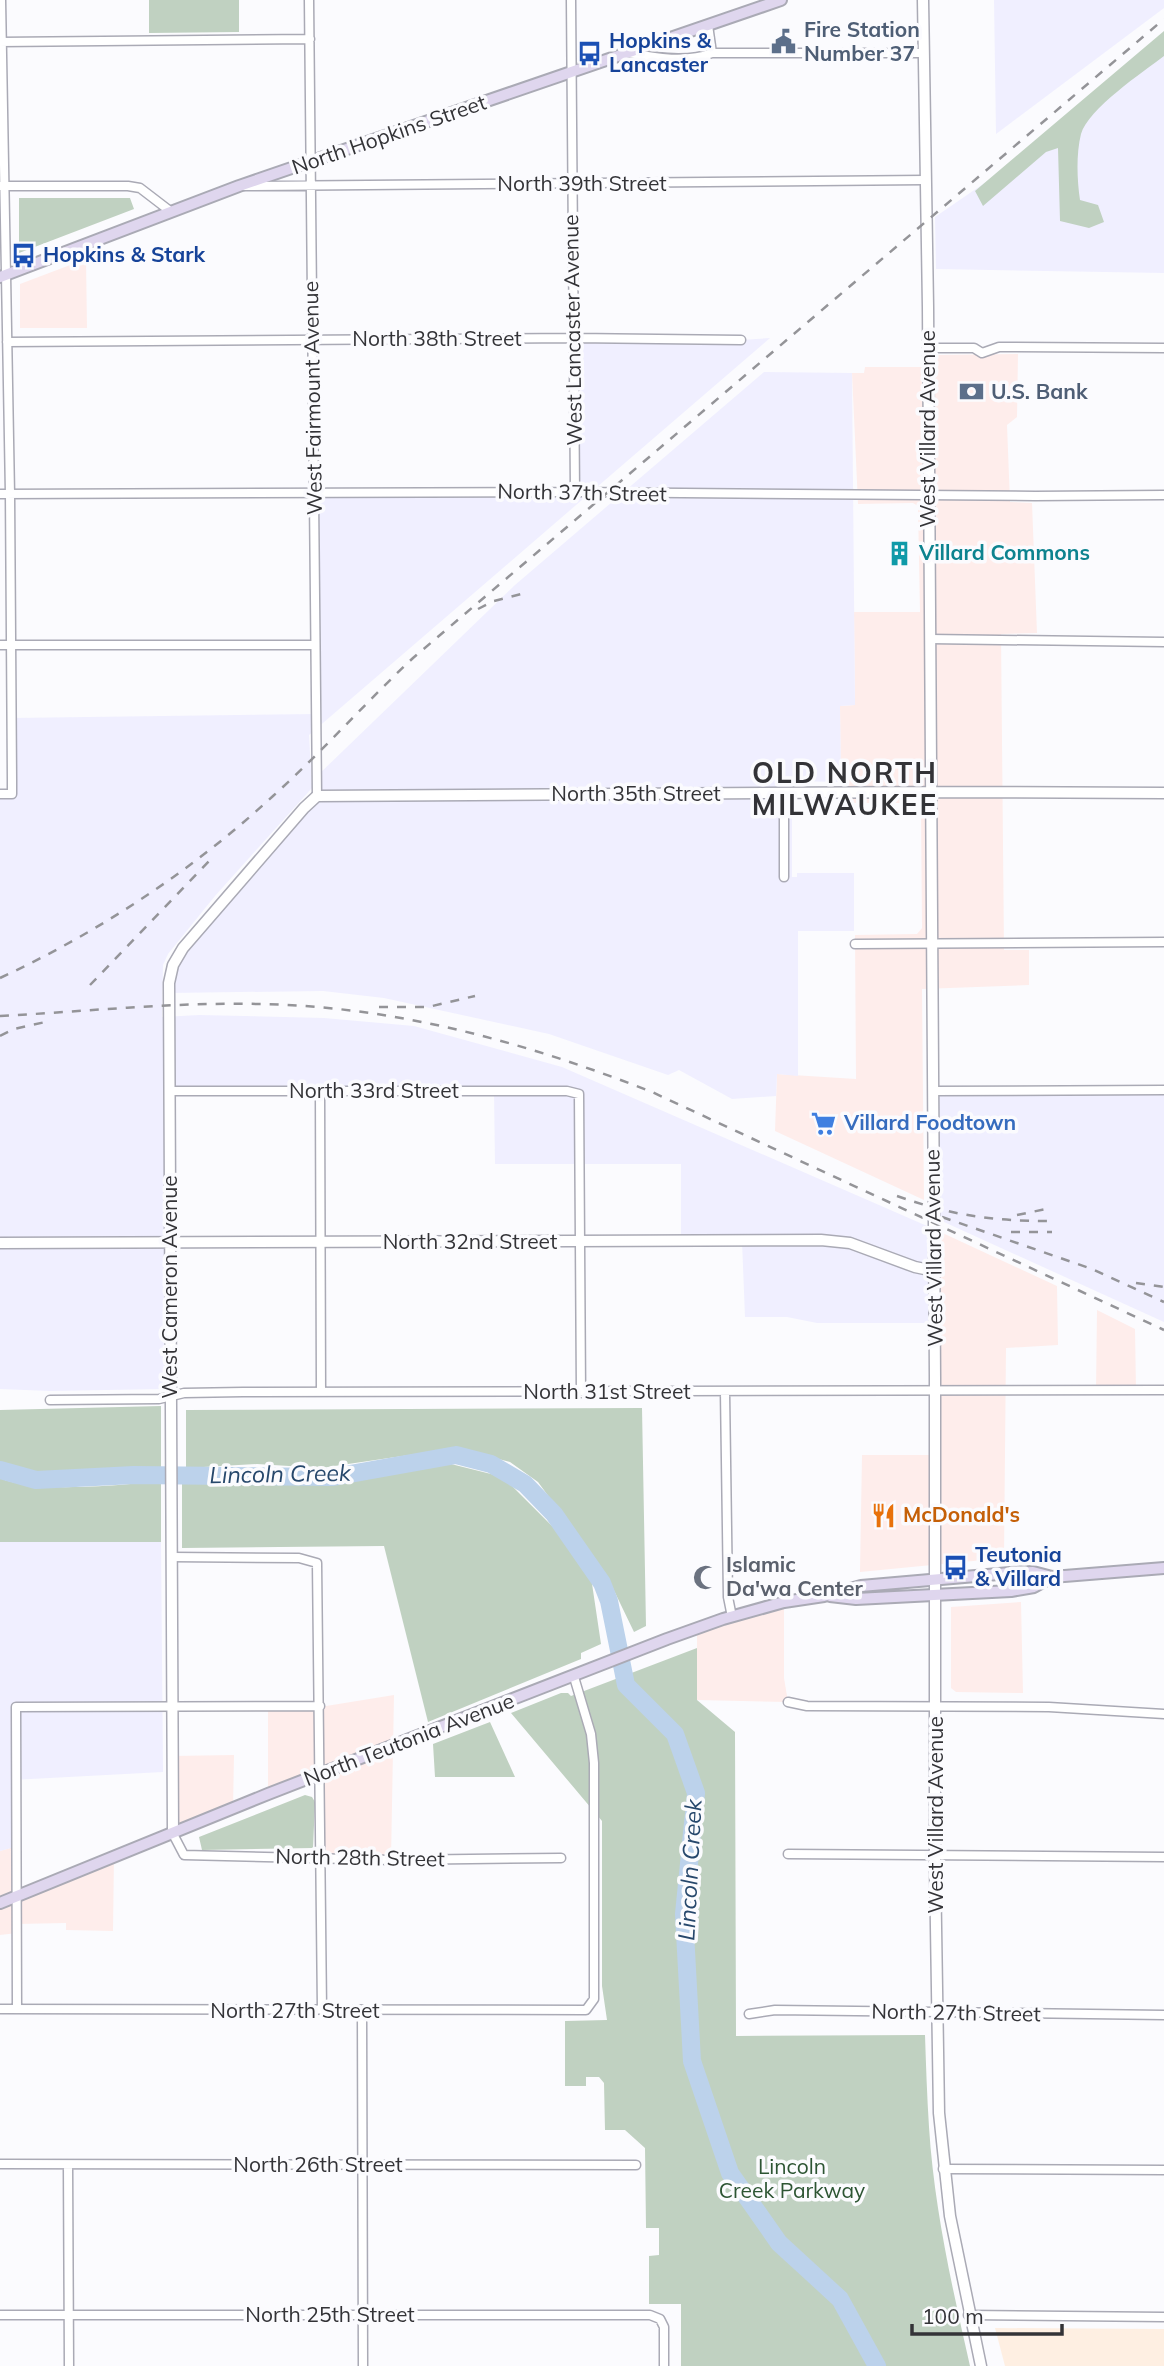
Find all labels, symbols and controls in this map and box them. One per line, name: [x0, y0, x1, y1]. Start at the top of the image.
place label: Fire Station Number 37: [804, 16, 920, 66]
place label: Hopkins & Lancaster: [609, 27, 712, 77]
public building icon: Fire Station Number 37: [770, 28, 798, 56]
bus stop icon: Hopkins & Lancaster: [575, 39, 603, 67]
street label: North Hopkins Street: [288, 89, 489, 180]
street label: North 39th Street: [497, 170, 667, 196]
street label: West Lancaster Avenue: [557, 214, 587, 446]
bus stop icon: Hopkins & Stark: [9, 241, 37, 269]
place label: Hopkins & Stark: [43, 241, 206, 267]
street label: West Fairmount Avenue: [297, 281, 327, 515]
street label: North 38th Street: [352, 325, 522, 351]
street label: West Villard Avenue: [914, 330, 940, 528]
bank icon: U.S. Bank: [957, 378, 985, 406]
place label: U.S. Bank: [991, 378, 1088, 404]
street label: North 37th Street: [497, 478, 667, 506]
building icon: Villard Commons: [885, 539, 913, 567]
place label: Villard Commons: [918, 539, 1090, 565]
district label: OLD NORTH MILWAUKEE: [752, 755, 938, 822]
street label: North 35th Street: [551, 780, 721, 806]
street label: North 33rd Street: [289, 1077, 459, 1103]
supermarket icon: Villard Foodtown: [810, 1109, 838, 1137]
place label: Villard Foodtown: [843, 1109, 1016, 1135]
street label: West Villard Avenue: [918, 1149, 948, 1347]
street label: West Cameron Avenue: [156, 1175, 182, 1399]
street label: North 32nd Street: [383, 1228, 557, 1254]
street label: North 31st Street: [523, 1378, 691, 1404]
water label: Lincoln Creek: [209, 1458, 352, 1489]
restaurant icon: McDonald's: [869, 1501, 897, 1529]
place label: McDonald's: [903, 1501, 1020, 1527]
place label: Teutonia & Villard: [975, 1541, 1062, 1591]
place label: Islamic Da'wa Center: [726, 1551, 863, 1601]
bus stop icon: Teutonia & Villard: [941, 1553, 969, 1581]
mosque icon: Islamic Da'wa Center: [692, 1563, 720, 1591]
street label: North Teutonia Avenue: [300, 1687, 518, 1791]
street label: West Villard Avenue: [922, 1716, 948, 1914]
water label: Lincoln Creek: [671, 1797, 708, 1941]
street label: North 28th Street: [275, 1843, 445, 1871]
street label: North 27th Street: [210, 1997, 380, 2023]
street label: North 27th Street: [871, 1998, 1041, 2026]
street label: North 26th Street: [233, 2151, 403, 2177]
park label: Lincoln Creek Parkway: [719, 2153, 865, 2203]
scale bar: [912, 2292, 1062, 2336]
street label: North 25th Street: [245, 2301, 415, 2327]
text: 100 m: [922, 2303, 984, 2329]

